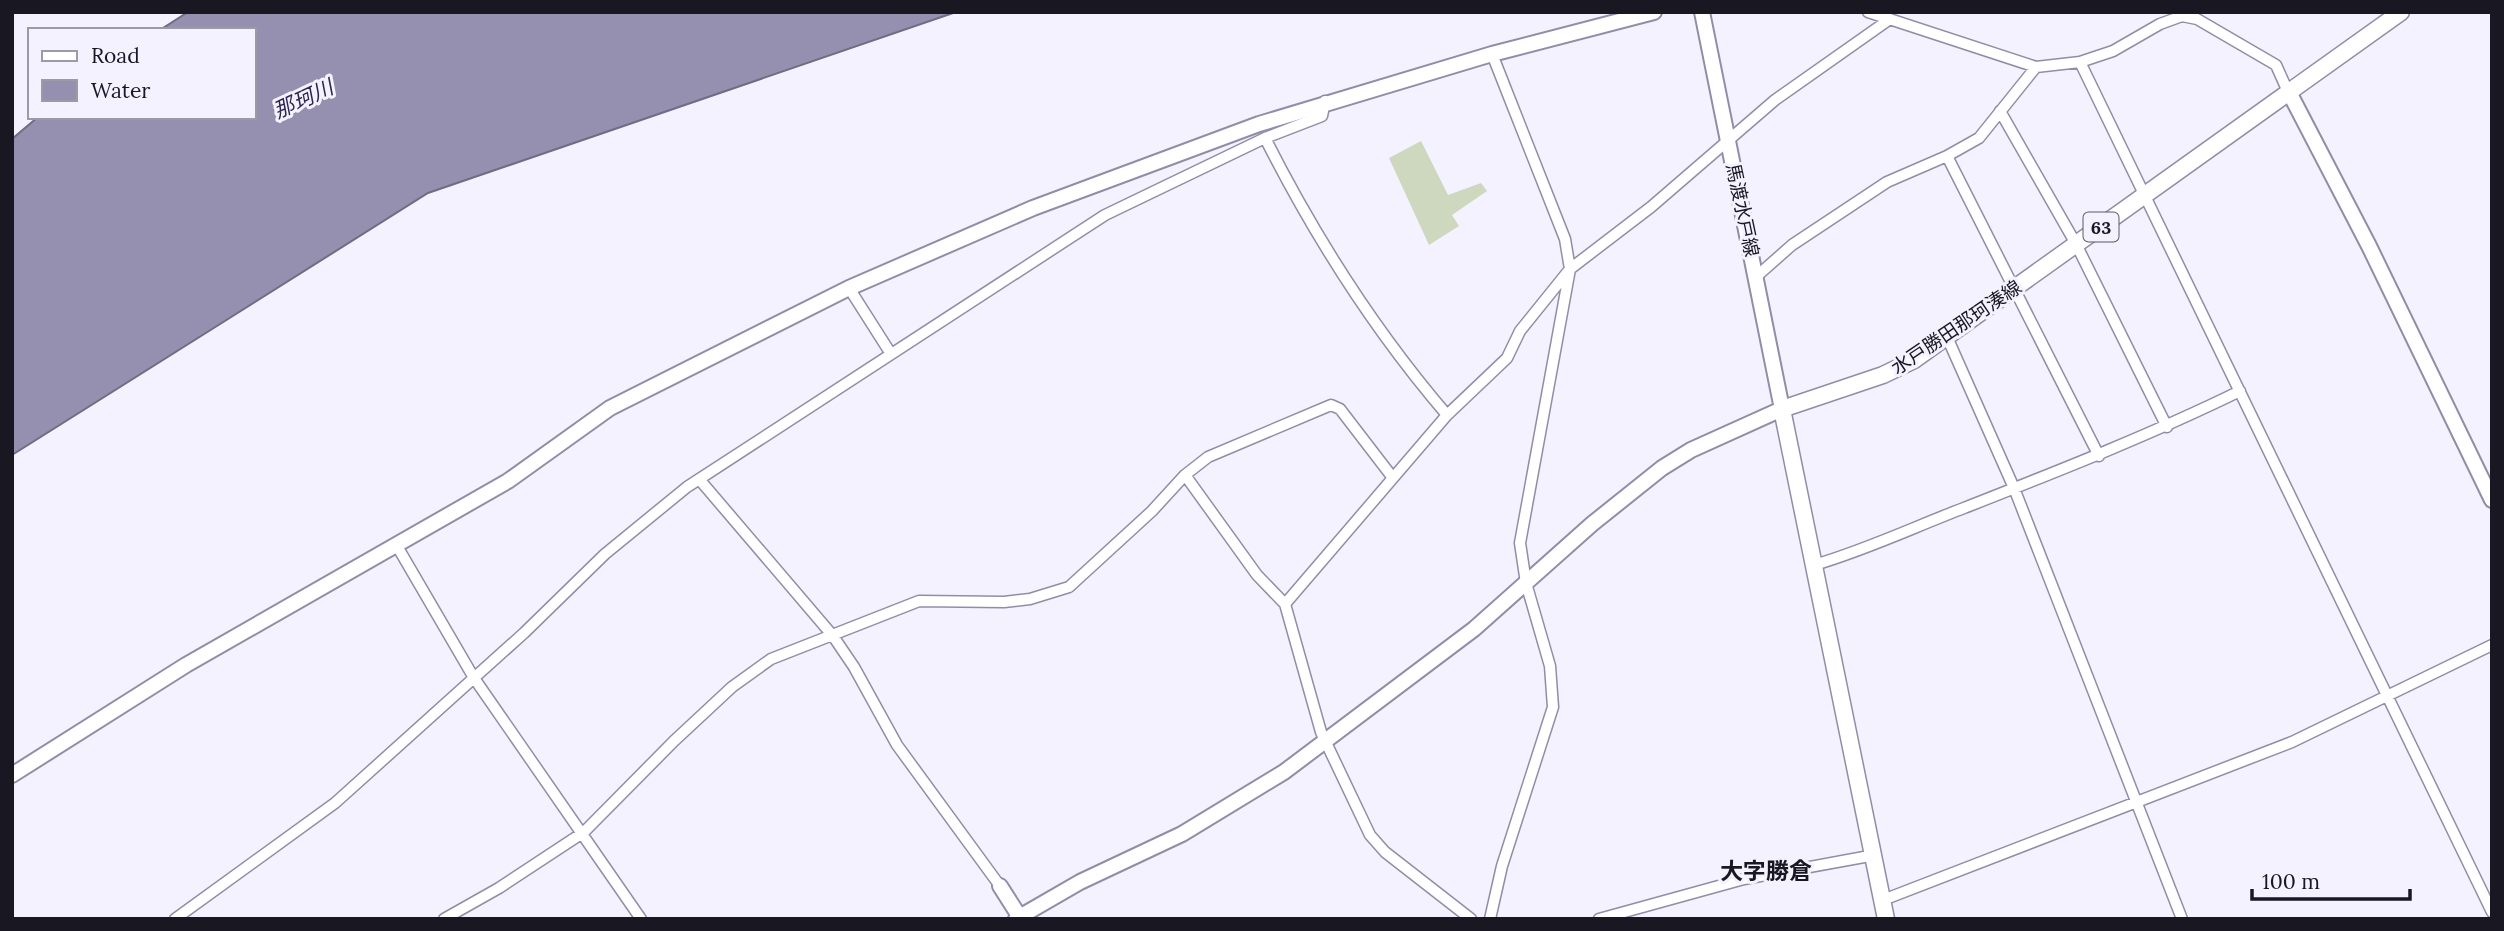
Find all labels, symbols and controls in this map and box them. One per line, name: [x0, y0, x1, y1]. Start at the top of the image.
legend: [28, 28, 256, 119]
text: Road: [91, 42, 140, 69]
water label: 那珂川: [269, 73, 339, 125]
text: Water: [91, 77, 150, 104]
street label: 馬渡水戸線: [1721, 161, 1765, 259]
road number: 63: [2084, 212, 2118, 242]
street label: 水戸勝田那珂湊線: [1886, 275, 2026, 379]
district label: 大字勝倉: [1720, 856, 1812, 885]
scale bar: [2252, 858, 2410, 902]
text: 100 m: [2262, 868, 2320, 895]

